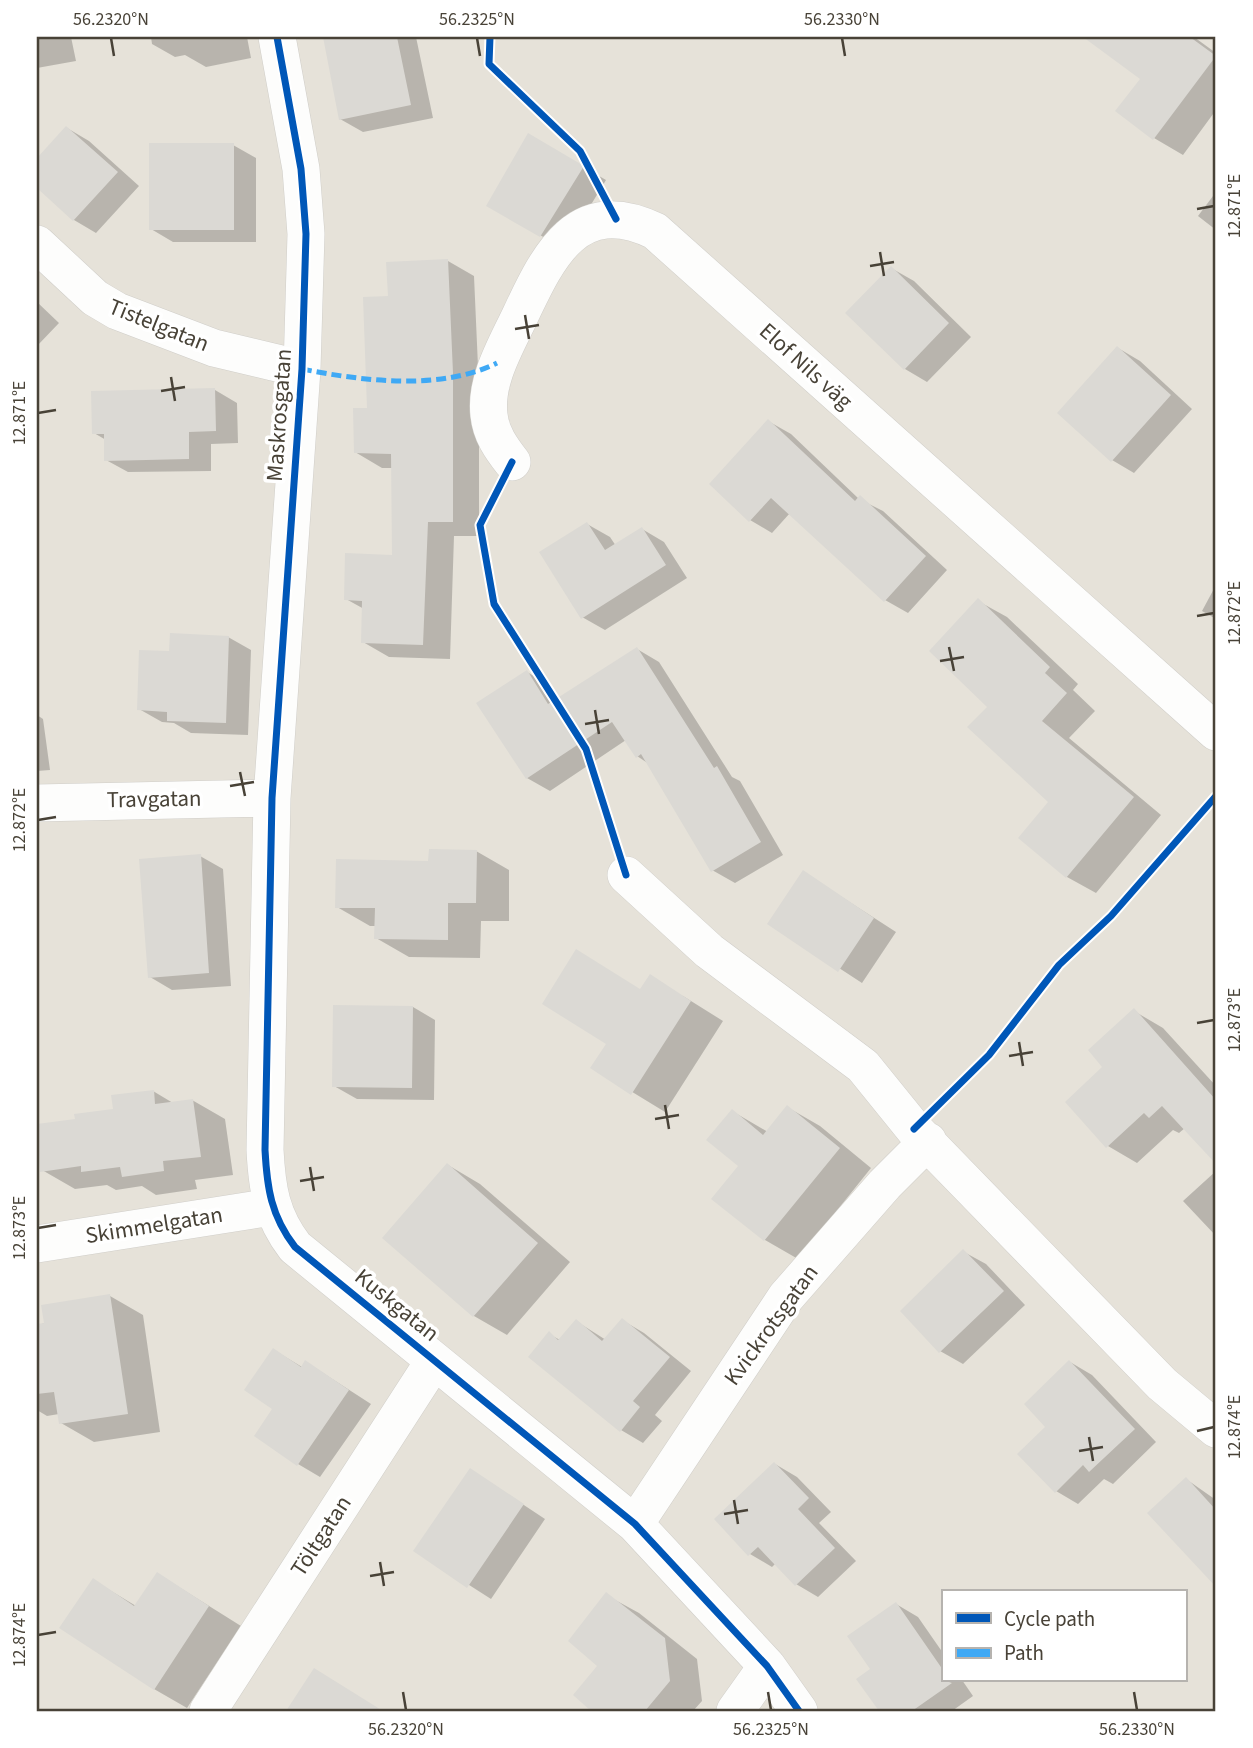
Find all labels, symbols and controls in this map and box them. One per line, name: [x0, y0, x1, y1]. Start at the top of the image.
text: 56.2320°N: [73, 7, 149, 32]
text: 56.2325°N: [439, 7, 515, 32]
text: 56.2330°N: [804, 7, 880, 32]
text: 12.871°E: [1222, 174, 1247, 238]
street label: Tistelgatan: [104, 290, 214, 360]
street label: Elof Nils väg: [752, 315, 860, 417]
street label: Maskrosgatan: [258, 347, 300, 483]
text: 12.871°E: [7, 381, 32, 445]
text: 12.872°E: [1222, 581, 1247, 645]
street label: Travgatan: [106, 782, 202, 816]
text: 12.872°E: [7, 788, 32, 852]
text: 12.873°E: [1222, 988, 1247, 1052]
text: 12.873°E: [7, 1196, 32, 1260]
street label: Skimmelgatan: [83, 1198, 225, 1252]
street label: Kvickrotsgatan: [716, 1258, 826, 1392]
street label: Kuskgatan: [348, 1261, 446, 1349]
text: 12.874°E: [1222, 1395, 1247, 1459]
street label: Töltgatan: [282, 1489, 360, 1583]
legend: [942, 1590, 1186, 1682]
text: 12.874°E: [7, 1603, 32, 1667]
text: Cycle path: [1004, 1604, 1095, 1634]
text: Path: [1004, 1638, 1044, 1668]
text: 56.2320°N: [368, 1717, 444, 1742]
text: 56.2325°N: [733, 1717, 809, 1742]
text: 56.2330°N: [1099, 1717, 1175, 1742]

